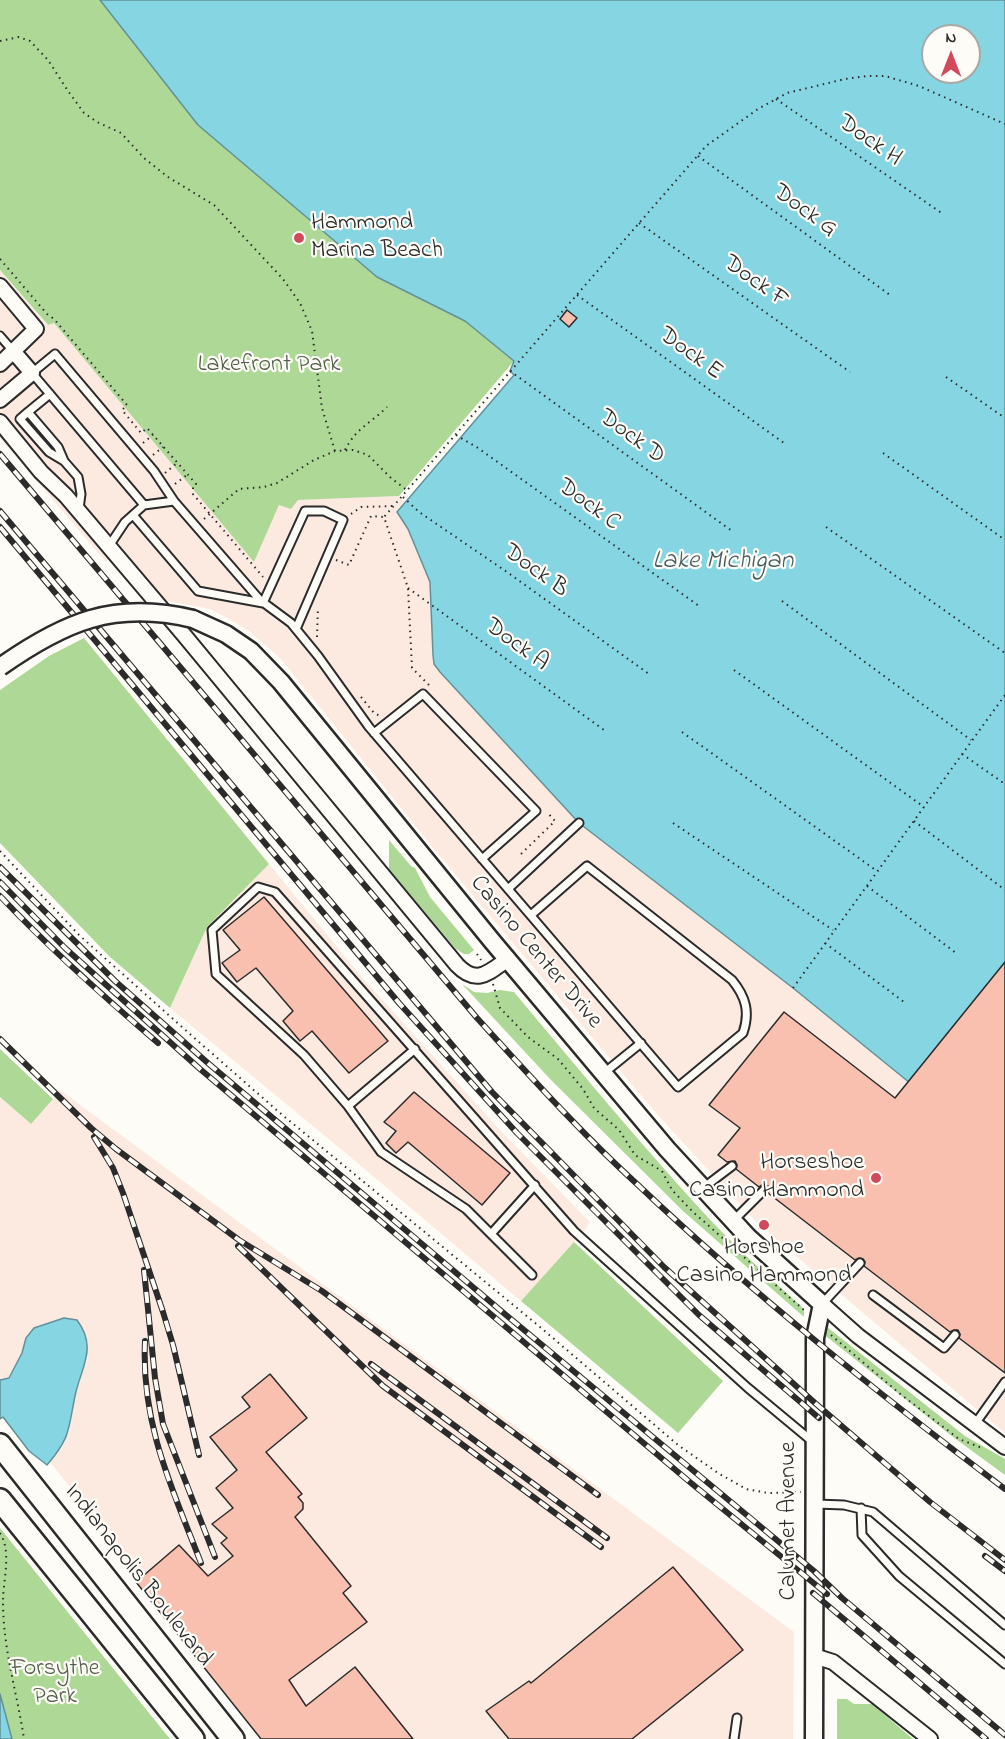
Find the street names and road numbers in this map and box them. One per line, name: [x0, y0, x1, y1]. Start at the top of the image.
street label: Dock H: [832, 110, 906, 174]
street label: Dock G: [766, 179, 842, 245]
street label: Dock F: [717, 250, 793, 316]
street label: Dock E: [652, 322, 728, 388]
street label: Dock D: [592, 404, 670, 472]
street label: Dock C: [551, 474, 625, 538]
street label: Dock B: [497, 539, 573, 605]
street label: Dock A: [478, 613, 554, 679]
street label: Casino Center Drive: [463, 871, 607, 1035]
street label: Calumet Avenue: [776, 1441, 804, 1601]
street label: Indianapolis Boulevard: [57, 1479, 217, 1673]

